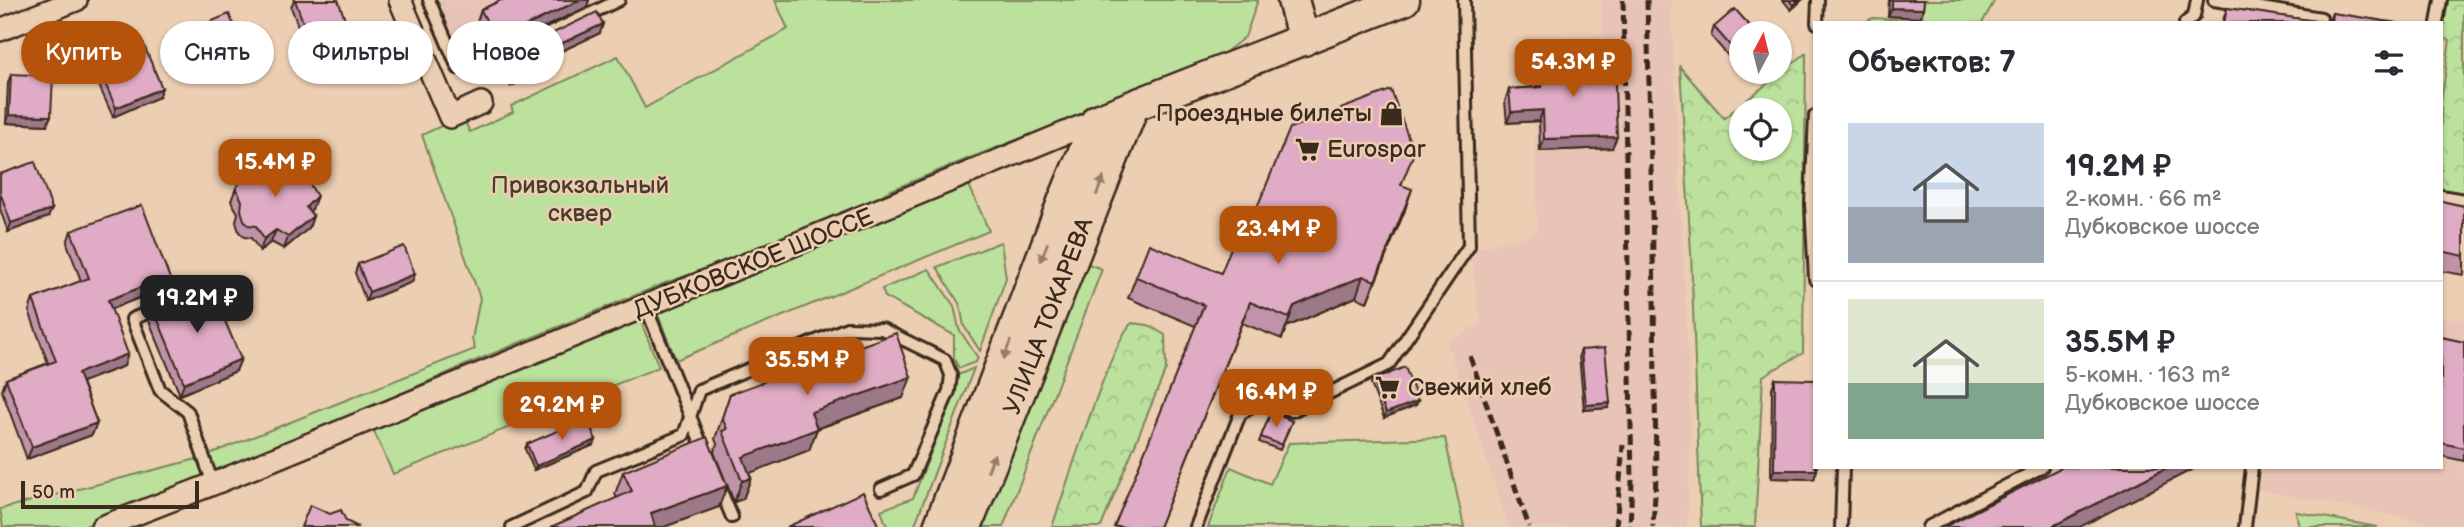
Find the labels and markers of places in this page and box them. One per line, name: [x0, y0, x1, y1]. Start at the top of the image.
pin: 54.3M ₽: [1508, 40, 1638, 99]
place label: Проездные билеты: [1156, 99, 1372, 128]
shop icon: Проездные билеты: [1378, 99, 1406, 127]
supermarket icon: Eurospar: [1293, 135, 1321, 163]
place label: Eurospar: [1327, 135, 1426, 164]
pin: 15.4M ₽: [210, 140, 340, 199]
pin: 23.4M ₽: [1213, 206, 1343, 266]
pin: 19.2M ₽: [132, 276, 262, 335]
pin: 35.5M ₽: [742, 338, 872, 397]
pin: 16.4M ₽: [1211, 370, 1341, 429]
supermarket icon: Свежий хлеб: [1374, 373, 1402, 401]
place label: Свежий хлеб: [1408, 373, 1551, 402]
pin: 29.2M ₽: [497, 382, 627, 442]

